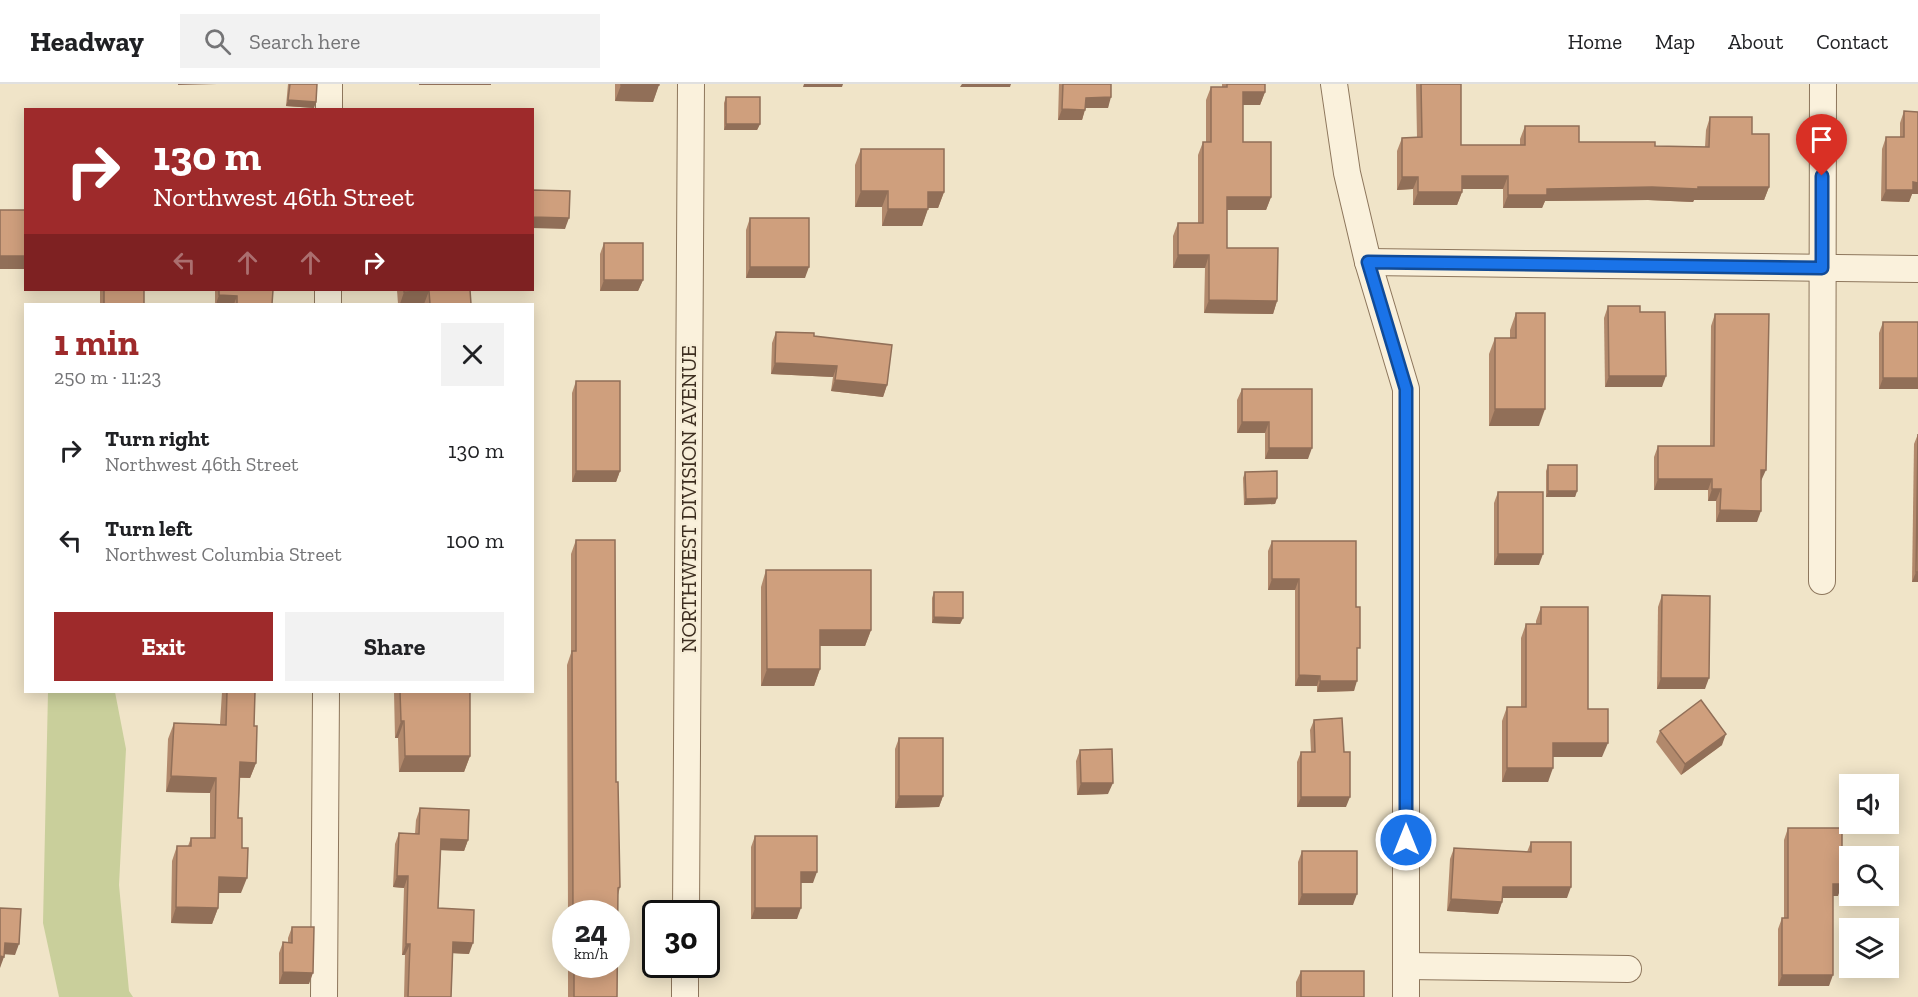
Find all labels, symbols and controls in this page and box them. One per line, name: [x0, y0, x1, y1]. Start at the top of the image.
search box: [180, 14, 600, 68]
text: Headway: [30, 25, 144, 58]
icon: search: [201, 25, 234, 58]
text: Search here: [249, 28, 360, 55]
text: Home: [1568, 29, 1622, 54]
text: Map: [1655, 29, 1695, 54]
text: About: [1728, 29, 1783, 54]
text: Contact: [1816, 29, 1888, 54]
pin: [1796, 114, 1847, 176]
icon: arrive: [1805, 123, 1838, 156]
text: 130 m: [153, 130, 261, 181]
icon: right: [54, 132, 132, 210]
text: Northwest 46th Street: [153, 181, 414, 213]
icon: left: [168, 246, 201, 279]
icon: ahead: [231, 246, 264, 279]
icon: ahead: [294, 246, 327, 279]
icon: right: [357, 246, 390, 279]
text: 1 min: [54, 321, 139, 364]
button: close: [441, 323, 504, 386]
street label: NORTHWEST DIVISION AVENUE: [676, 345, 701, 653]
text: 250 m · 11:23: [54, 365, 161, 389]
text: Turn right: [105, 425, 209, 452]
icon: right: [54, 434, 87, 467]
text: 130 m: [448, 437, 504, 464]
text: Northwest 46th Street: [105, 452, 299, 476]
text: Turn left: [105, 515, 192, 542]
icon: left: [54, 524, 87, 557]
text: 100 m: [446, 527, 504, 554]
text: Northwest Columbia Street: [105, 542, 342, 566]
button: Exit: [54, 612, 273, 681]
button: Share: [285, 612, 504, 681]
map controls: [1839, 774, 1899, 978]
button: sound: [1839, 774, 1899, 834]
position arrow: [1374, 808, 1438, 872]
button: search: [1839, 846, 1899, 906]
speed limit sign: 30: [642, 900, 720, 978]
text: 24: [574, 914, 608, 950]
button: layers: [1839, 918, 1899, 978]
text: km/h: [574, 945, 608, 963]

